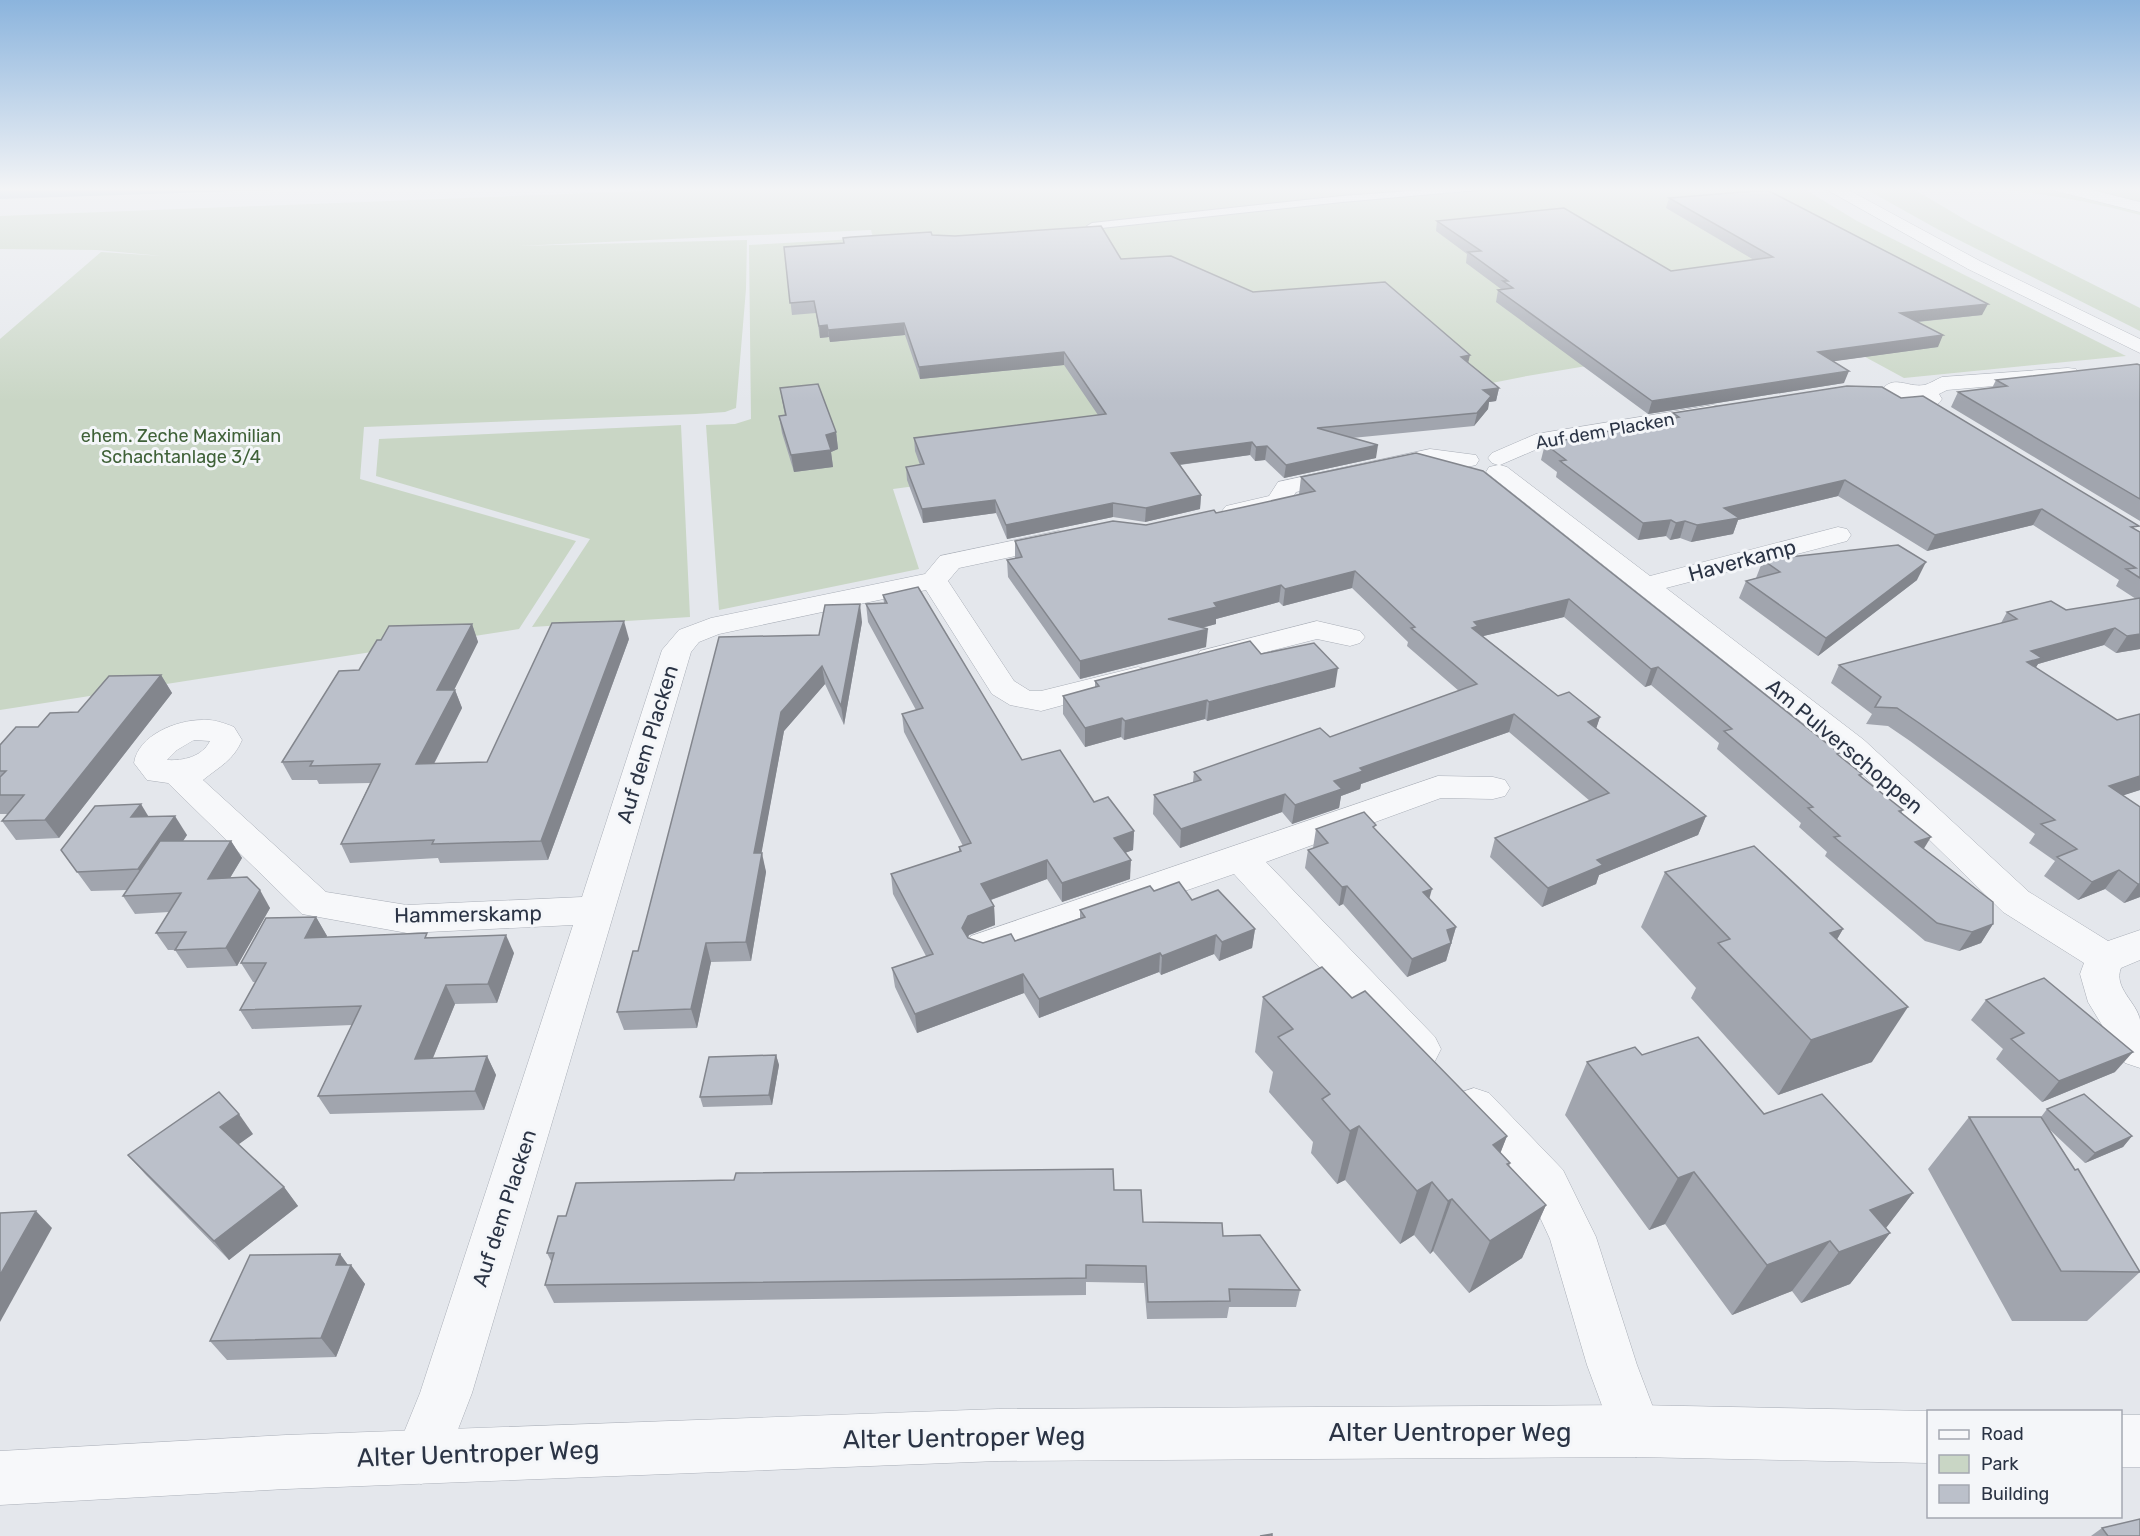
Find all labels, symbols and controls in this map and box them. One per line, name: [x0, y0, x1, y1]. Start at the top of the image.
street label: Auf dem Placken: [1534, 408, 1676, 454]
park label: ehem. Zeche Maximilian Schachtanlage 3/4: [81, 425, 281, 468]
street label: Haverkamp: [1685, 534, 1799, 586]
street label: Auf dem Placken: [611, 662, 683, 826]
street label: Am Pulverschoppen: [1762, 673, 1928, 819]
street label: Hammerskamp: [394, 900, 542, 928]
street label: Auf dem Placken: [467, 1126, 541, 1290]
legend: [1927, 1410, 2122, 1518]
street label: Alter Uentroper Weg: [1329, 1417, 1571, 1448]
street label: Alter Uentroper Weg: [842, 1420, 1086, 1456]
text: Road: [1981, 1423, 2024, 1445]
street label: Alter Uentroper Weg: [356, 1434, 600, 1474]
text: Park: [1981, 1453, 2019, 1475]
text: Building: [1981, 1483, 2049, 1505]

